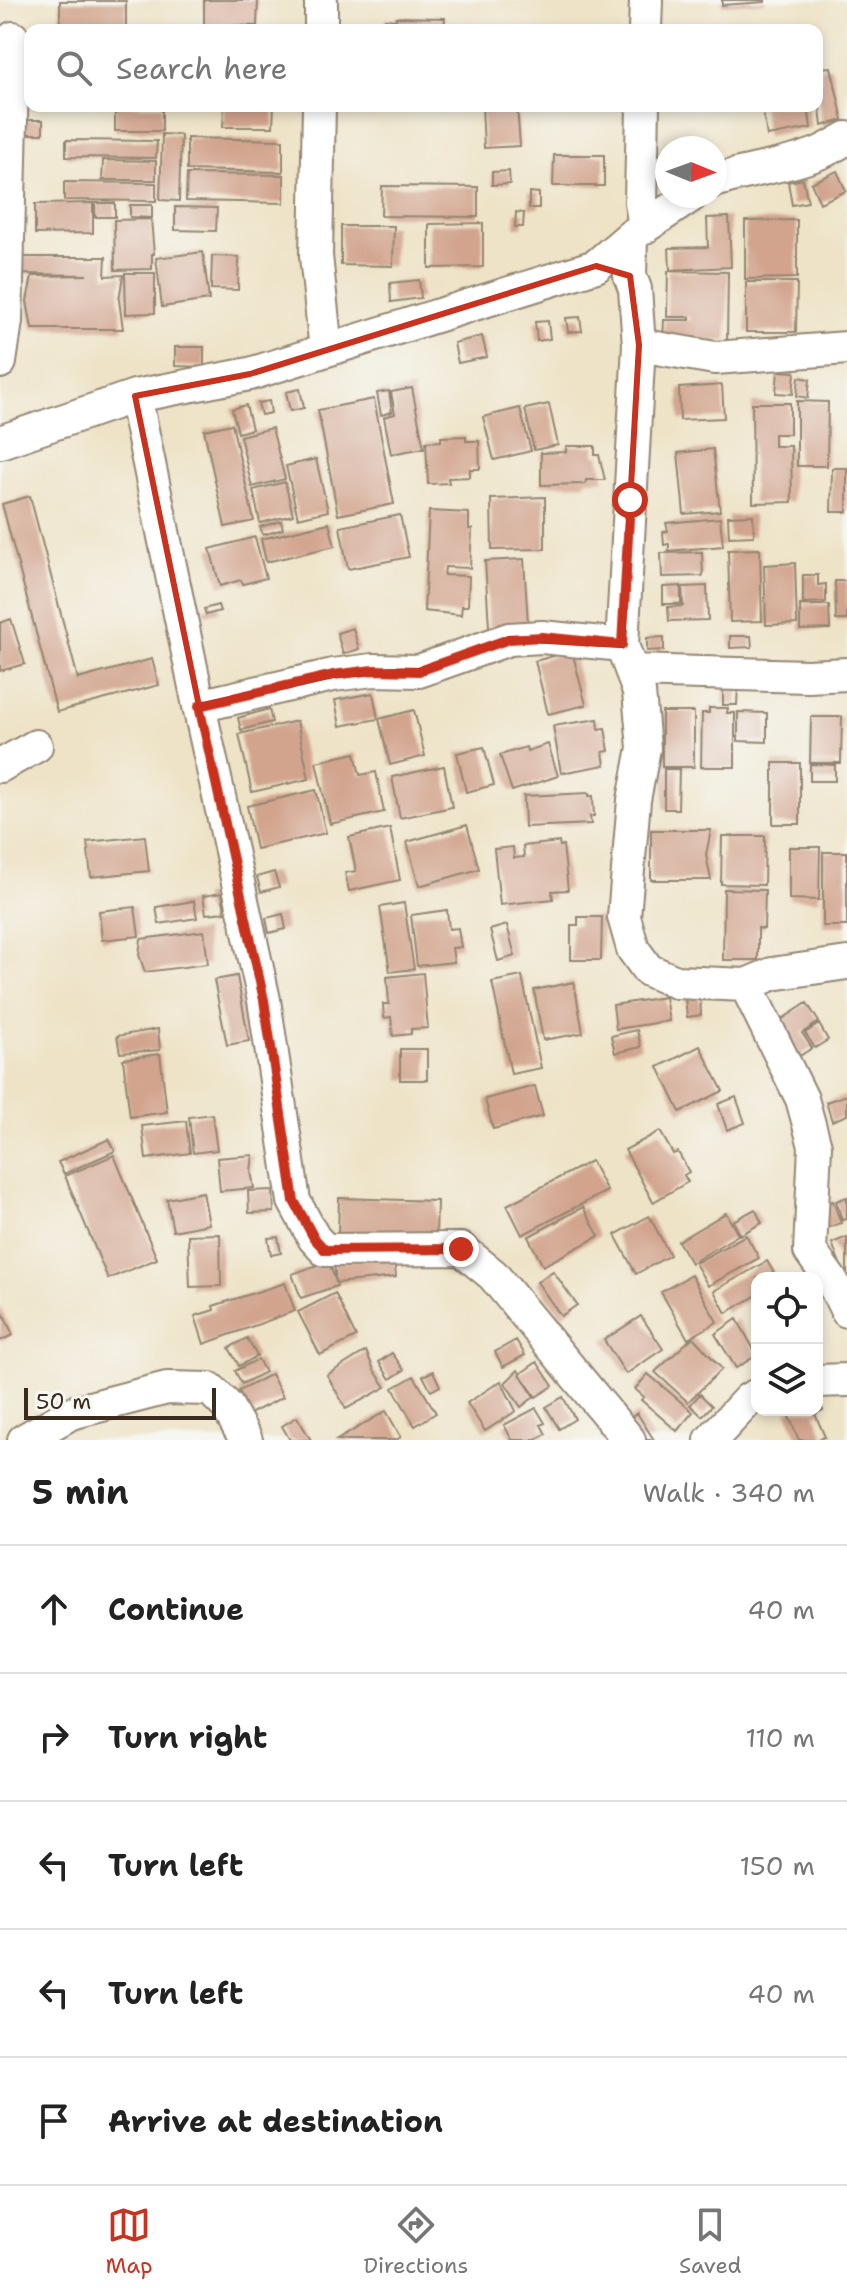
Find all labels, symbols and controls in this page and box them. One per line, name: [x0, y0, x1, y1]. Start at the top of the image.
search box: [24, 24, 823, 112]
icon: search: [52, 46, 96, 90]
text: Search here: [116, 48, 287, 89]
north arrow: [655, 136, 727, 208]
route start: [612, 482, 648, 518]
route end: [443, 1231, 479, 1267]
map controls: [751, 1272, 823, 1416]
button: locate: [751, 1272, 823, 1344]
button: layers: [751, 1344, 823, 1416]
scale bar: [24, 1384, 216, 1420]
text: 50 m: [36, 1387, 91, 1416]
text: 5 min: [32, 1469, 129, 1515]
text: Walk · 340 m: [642, 1475, 815, 1510]
icon: ahead: [32, 1587, 76, 1631]
text: Continue: [108, 1589, 244, 1630]
text: 40 m: [748, 1592, 815, 1627]
icon: right: [32, 1715, 76, 1759]
text: Turn right: [108, 1717, 267, 1758]
text: 110 m: [745, 1720, 815, 1755]
icon: left: [32, 1843, 76, 1887]
text: Turn left: [108, 1845, 243, 1886]
text: 150 m: [739, 1848, 815, 1883]
icon: left: [32, 1971, 76, 2015]
text: Turn left: [108, 1973, 243, 2014]
text: 40 m: [748, 1976, 815, 2011]
icon: arrive: [32, 2099, 76, 2143]
text: Arrive at destination: [108, 2101, 443, 2142]
tab: Map: [105, 2203, 153, 2280]
tab: Directions: [363, 2203, 468, 2280]
tab: Saved: [679, 2203, 742, 2280]

